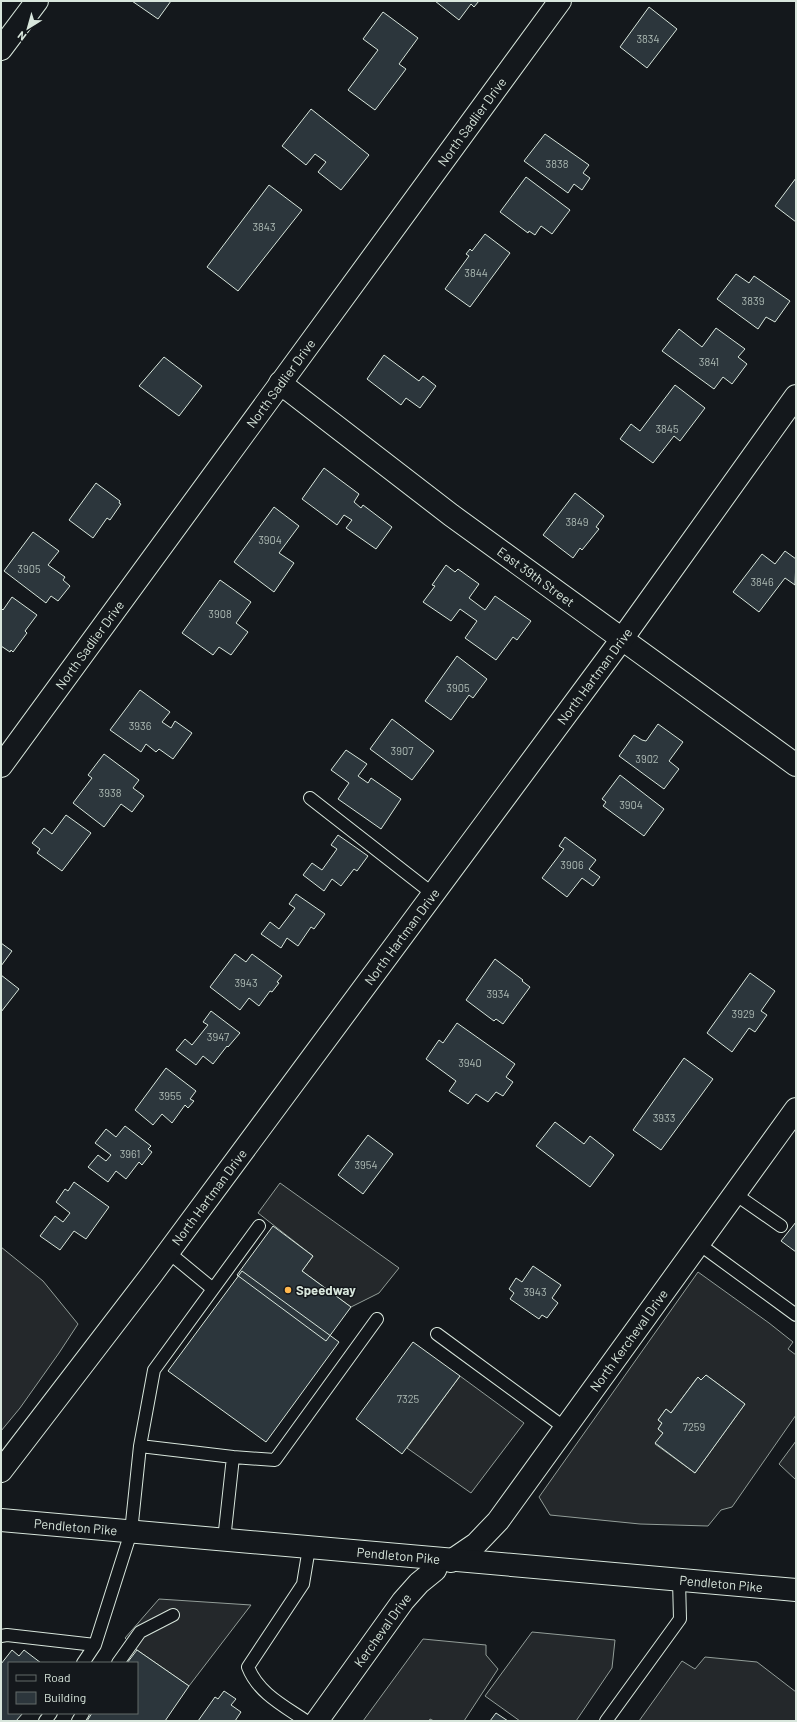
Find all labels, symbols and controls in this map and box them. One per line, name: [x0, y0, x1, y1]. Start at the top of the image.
north arrow: [8, 8, 48, 48]
text: N: [15, 29, 29, 44]
house number: 3834: [636, 32, 660, 45]
street label: North Sadlier Drive: [434, 74, 510, 169]
house number: 3838: [546, 157, 569, 170]
house number: 3843: [252, 220, 276, 233]
house number: 3844: [464, 266, 488, 279]
house number: 3839: [742, 294, 765, 307]
street label: North Sadlier Drive: [243, 336, 318, 431]
house number: 3841: [699, 355, 719, 368]
house number: 3845: [655, 422, 679, 435]
house number: 3849: [565, 515, 589, 528]
house number: 3904: [258, 533, 282, 546]
street label: East 39th Street: [494, 543, 578, 610]
house number: 3905: [17, 562, 41, 575]
house number: 3846: [750, 575, 774, 588]
street label: North Sadlier Drive: [52, 597, 127, 692]
house number: 3908: [208, 607, 232, 620]
street label: North Hartman Drive: [554, 625, 635, 728]
house number: 3905: [446, 681, 470, 694]
house number: 3936: [129, 719, 152, 732]
house number: 3907: [391, 744, 413, 757]
house number: 3902: [635, 752, 659, 765]
house number: 3938: [99, 786, 122, 799]
house number: 3904: [619, 798, 643, 811]
house number: 3906: [560, 858, 584, 871]
street label: North Hartman Drive: [361, 885, 443, 988]
house number: 3943: [234, 976, 258, 989]
house number: 3934: [486, 987, 510, 1000]
house number: 3929: [731, 1007, 755, 1020]
house number: 3947: [207, 1030, 229, 1043]
house number: 3940: [458, 1056, 482, 1069]
house number: 3955: [159, 1089, 182, 1102]
house number: 3933: [653, 1111, 675, 1124]
street label: North Hartman Drive: [168, 1146, 250, 1248]
house number: 3961: [120, 1147, 140, 1160]
house number: 3954: [354, 1158, 378, 1171]
place label: Speedway: [296, 1282, 356, 1298]
marker: Speedway: [283, 1285, 293, 1295]
house number: 3943: [523, 1285, 547, 1298]
street label: North Kercheval Drive: [586, 1286, 671, 1395]
house number: 7325: [397, 1392, 420, 1405]
house number: 7259: [683, 1420, 706, 1433]
street label: Pendleton Pike: [33, 1515, 118, 1538]
street label: Pendleton Pike: [356, 1544, 441, 1567]
street label: Pendleton Pike: [679, 1572, 764, 1595]
street label: Kercheval Drive: [350, 1590, 414, 1670]
legend: [8, 1662, 138, 1714]
text: Road: [44, 1670, 71, 1684]
text: Building: [44, 1690, 86, 1704]

